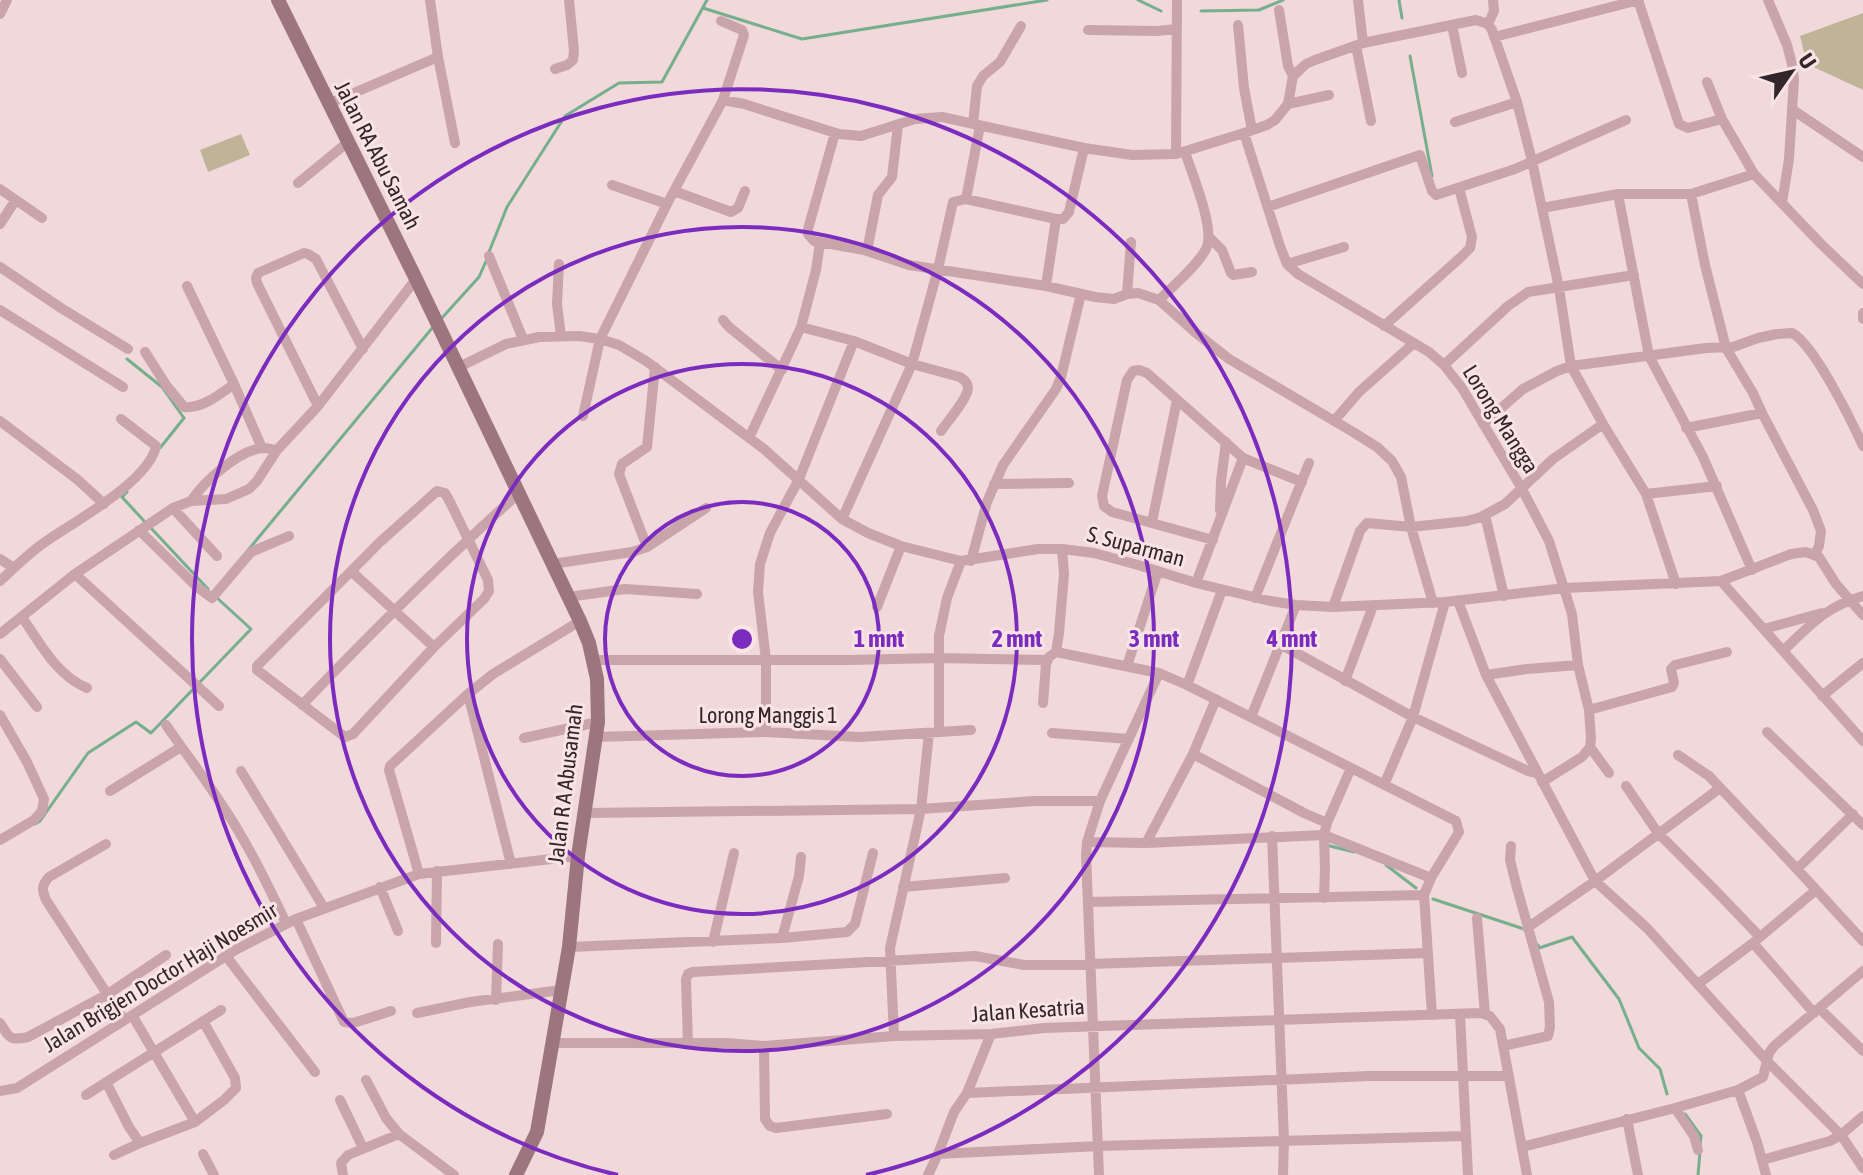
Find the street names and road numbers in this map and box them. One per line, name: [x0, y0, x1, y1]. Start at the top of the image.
street label: Jalan RA Abu Samah: [329, 77, 427, 233]
street label: Lorong Mangga: [1457, 360, 1545, 478]
street label: S. Suparman: [1084, 521, 1188, 571]
street label: Jalan R A Abusamah: [542, 702, 588, 866]
street label: Lorong Manggis 1: [698, 702, 838, 728]
street label: Jalan Brigjen Doctor Haji Noesmir: [38, 896, 282, 1057]
street label: Jalan Kesatria: [970, 993, 1086, 1027]

